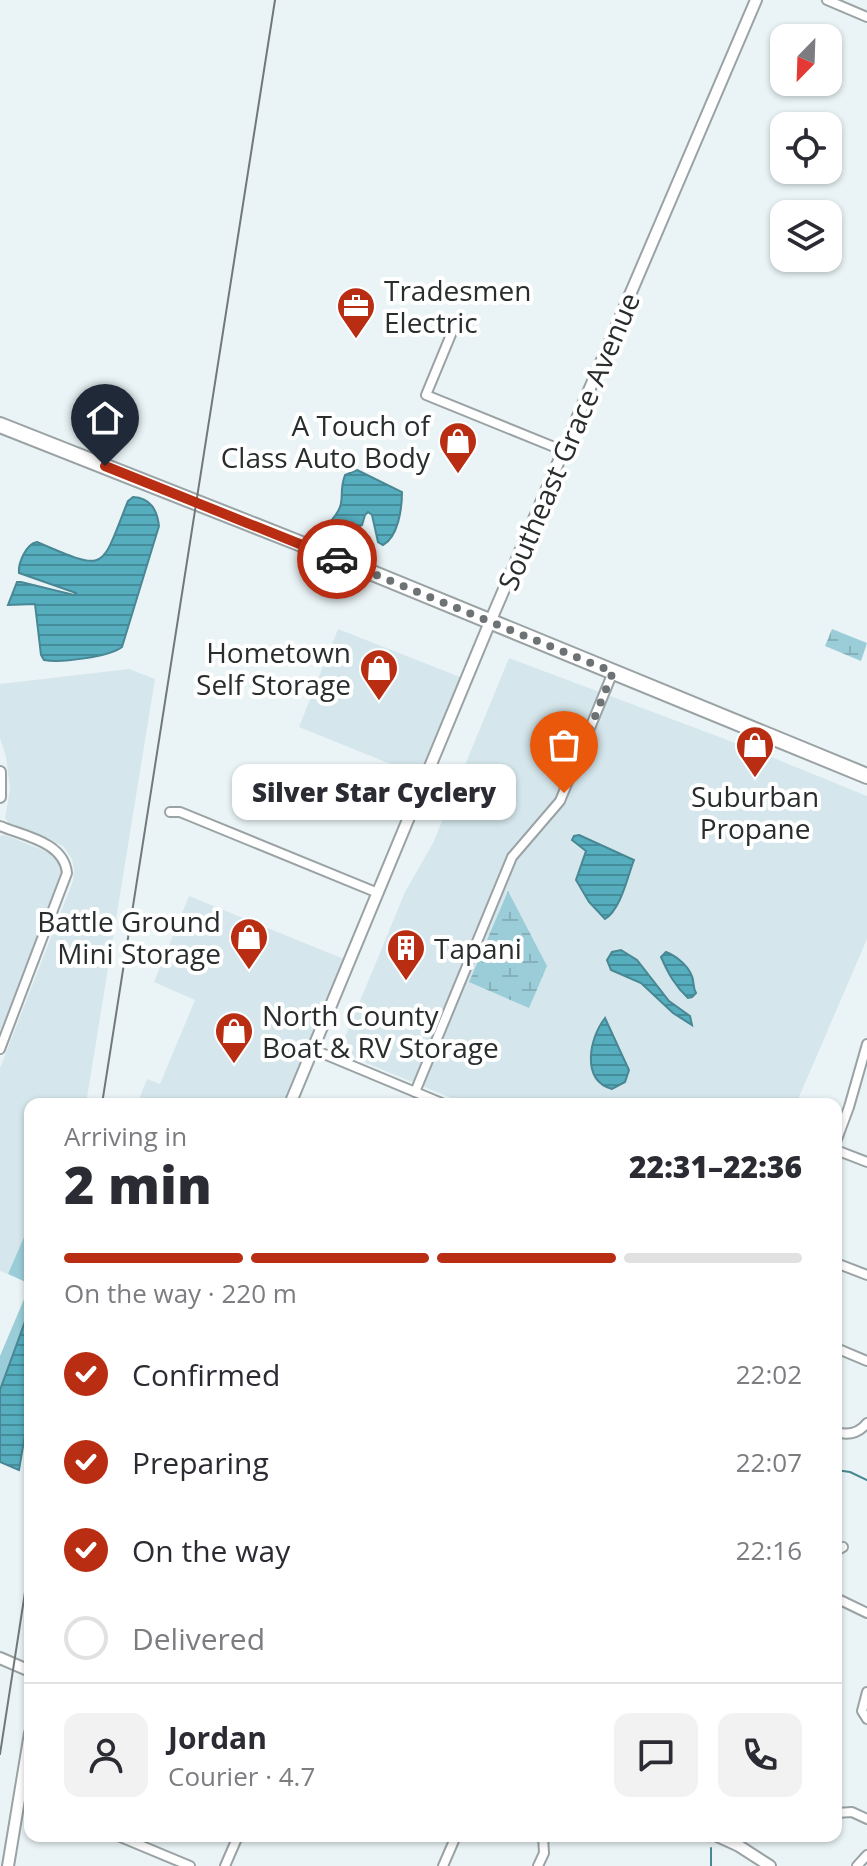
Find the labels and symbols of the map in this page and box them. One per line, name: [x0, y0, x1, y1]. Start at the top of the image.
north arrow: [770, 24, 842, 96]
place label: Tradesmen Electric: [384, 271, 531, 341]
office icon: Tradesmen Electric: [335, 285, 377, 340]
street label: Southeast Grace Avenue: [488, 286, 648, 596]
pin: [71, 384, 139, 466]
place label: A Touch of Class Auto Body: [221, 406, 432, 476]
shop icon: A Touch of Class Auto Body: [437, 420, 479, 475]
courier: [297, 519, 377, 599]
place label: Hometown Self Storage: [196, 633, 351, 703]
shop icon: Hometown Self Storage: [358, 647, 400, 702]
pin: [530, 711, 598, 793]
shop icon: Suburban Propane: [734, 724, 776, 779]
callout: Silver Star Cyclery: [232, 765, 516, 821]
place label: Suburban Propane: [691, 777, 819, 847]
place label: Battle Ground Mini Storage: [37, 902, 221, 972]
shop icon: Battle Ground Mini Storage: [228, 916, 270, 971]
building icon: Tapani: [385, 927, 427, 982]
place label: Tapani: [434, 929, 522, 967]
place label: North County Boat & RV Storage: [262, 996, 499, 1066]
shop icon: North County Boat & RV Storage: [213, 1010, 255, 1065]

